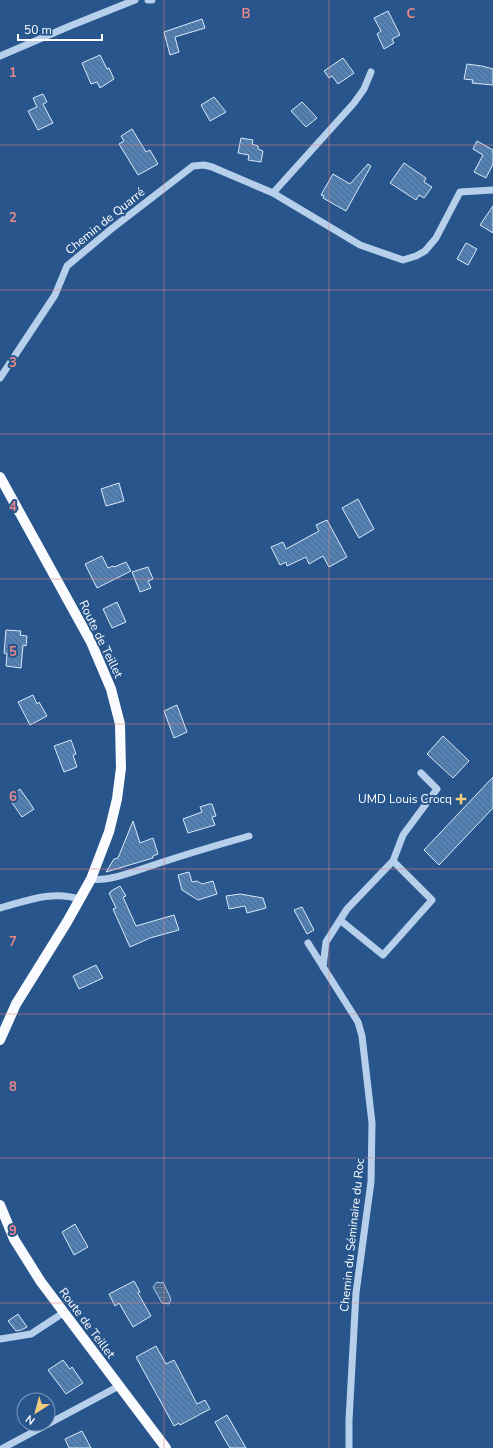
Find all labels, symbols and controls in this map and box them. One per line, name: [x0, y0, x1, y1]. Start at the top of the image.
text: B: [242, 5, 251, 23]
text: C: [407, 5, 416, 23]
scale bar: [18, 16, 102, 42]
text: 50 m: [24, 22, 52, 38]
text: 1: [9, 64, 17, 82]
street label: Chemin de Quarré: [62, 184, 148, 258]
text: 2: [9, 209, 17, 227]
text: 3: [9, 354, 17, 372]
text: 4: [9, 498, 17, 516]
street label: Route de Teillet: [75, 598, 127, 681]
text: 5: [9, 643, 17, 661]
text: 6: [9, 788, 17, 806]
place label: UMD Louis Crocq: [358, 791, 452, 807]
marker: UMD Louis Crocq: [455, 793, 467, 805]
text: 7: [9, 933, 17, 951]
text: 8: [9, 1078, 17, 1096]
street label: Chemin du Séminaire du Roc: [336, 1157, 368, 1313]
text: 9: [9, 1222, 17, 1240]
street label: Route de Teillet: [55, 1284, 119, 1362]
north arrow: [16, 1392, 56, 1432]
text: N: [23, 1411, 38, 1428]

